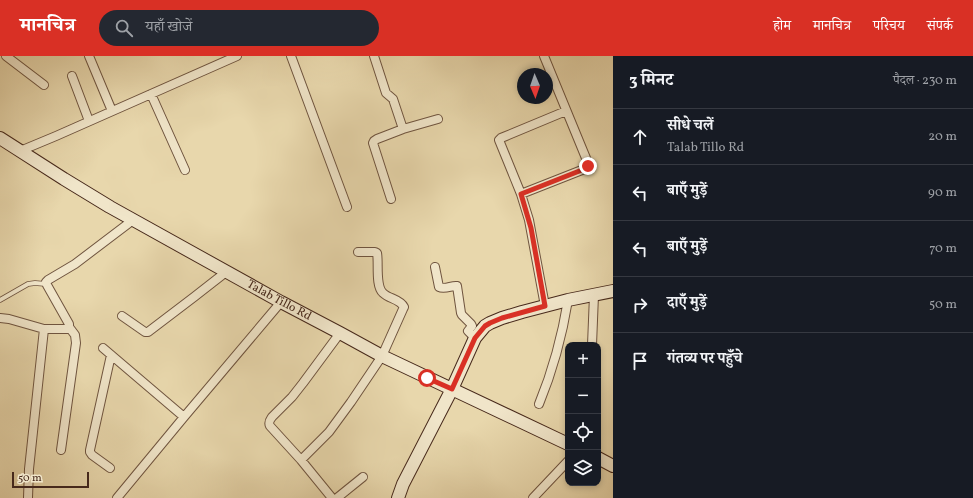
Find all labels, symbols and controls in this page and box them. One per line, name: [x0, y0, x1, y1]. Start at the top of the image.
search box: [99, 10, 379, 46]
text: मानचित्र: [20, 13, 75, 39]
icon: search: [113, 17, 135, 39]
text: यहाँ खोजें: [145, 17, 192, 38]
text: होम: [773, 17, 791, 36]
text: मानचित्र: [813, 17, 851, 36]
text: परिचय: [873, 17, 905, 36]
text: संपर्क: [927, 17, 953, 36]
north arrow: [517, 68, 553, 104]
text: 3 मिनट: [629, 69, 673, 92]
text: पैदल · 230 m: [893, 72, 957, 90]
text: सीधे चलें: [667, 116, 714, 137]
icon: ahead: [629, 126, 651, 148]
text: 20 m: [928, 128, 957, 146]
text: Talab Tillo Rd: [667, 139, 744, 157]
route end: [579, 157, 597, 175]
text: बाएँ मुड़ें: [667, 181, 707, 202]
icon: left: [629, 182, 651, 204]
text: 90 m: [928, 184, 957, 202]
text: बाएँ मुड़ें: [667, 237, 707, 258]
icon: left: [629, 238, 651, 260]
text: 70 m: [929, 240, 957, 258]
street label: Talab Tillo Rd: [244, 276, 314, 325]
text: दाएँ मुड़ें: [667, 293, 707, 314]
icon: right: [629, 294, 651, 316]
text: 50 m: [929, 296, 957, 314]
map controls: [565, 342, 601, 486]
button: +: [565, 342, 601, 378]
text: गंतव्य पर पहुँचे: [667, 349, 742, 370]
icon: arrive: [629, 350, 651, 372]
route start: [418, 369, 436, 387]
button: −: [565, 378, 601, 414]
button: locate: [565, 414, 601, 450]
button: layers: [565, 450, 601, 486]
scale bar: [12, 470, 89, 489]
text: 50 m: [18, 471, 42, 486]

